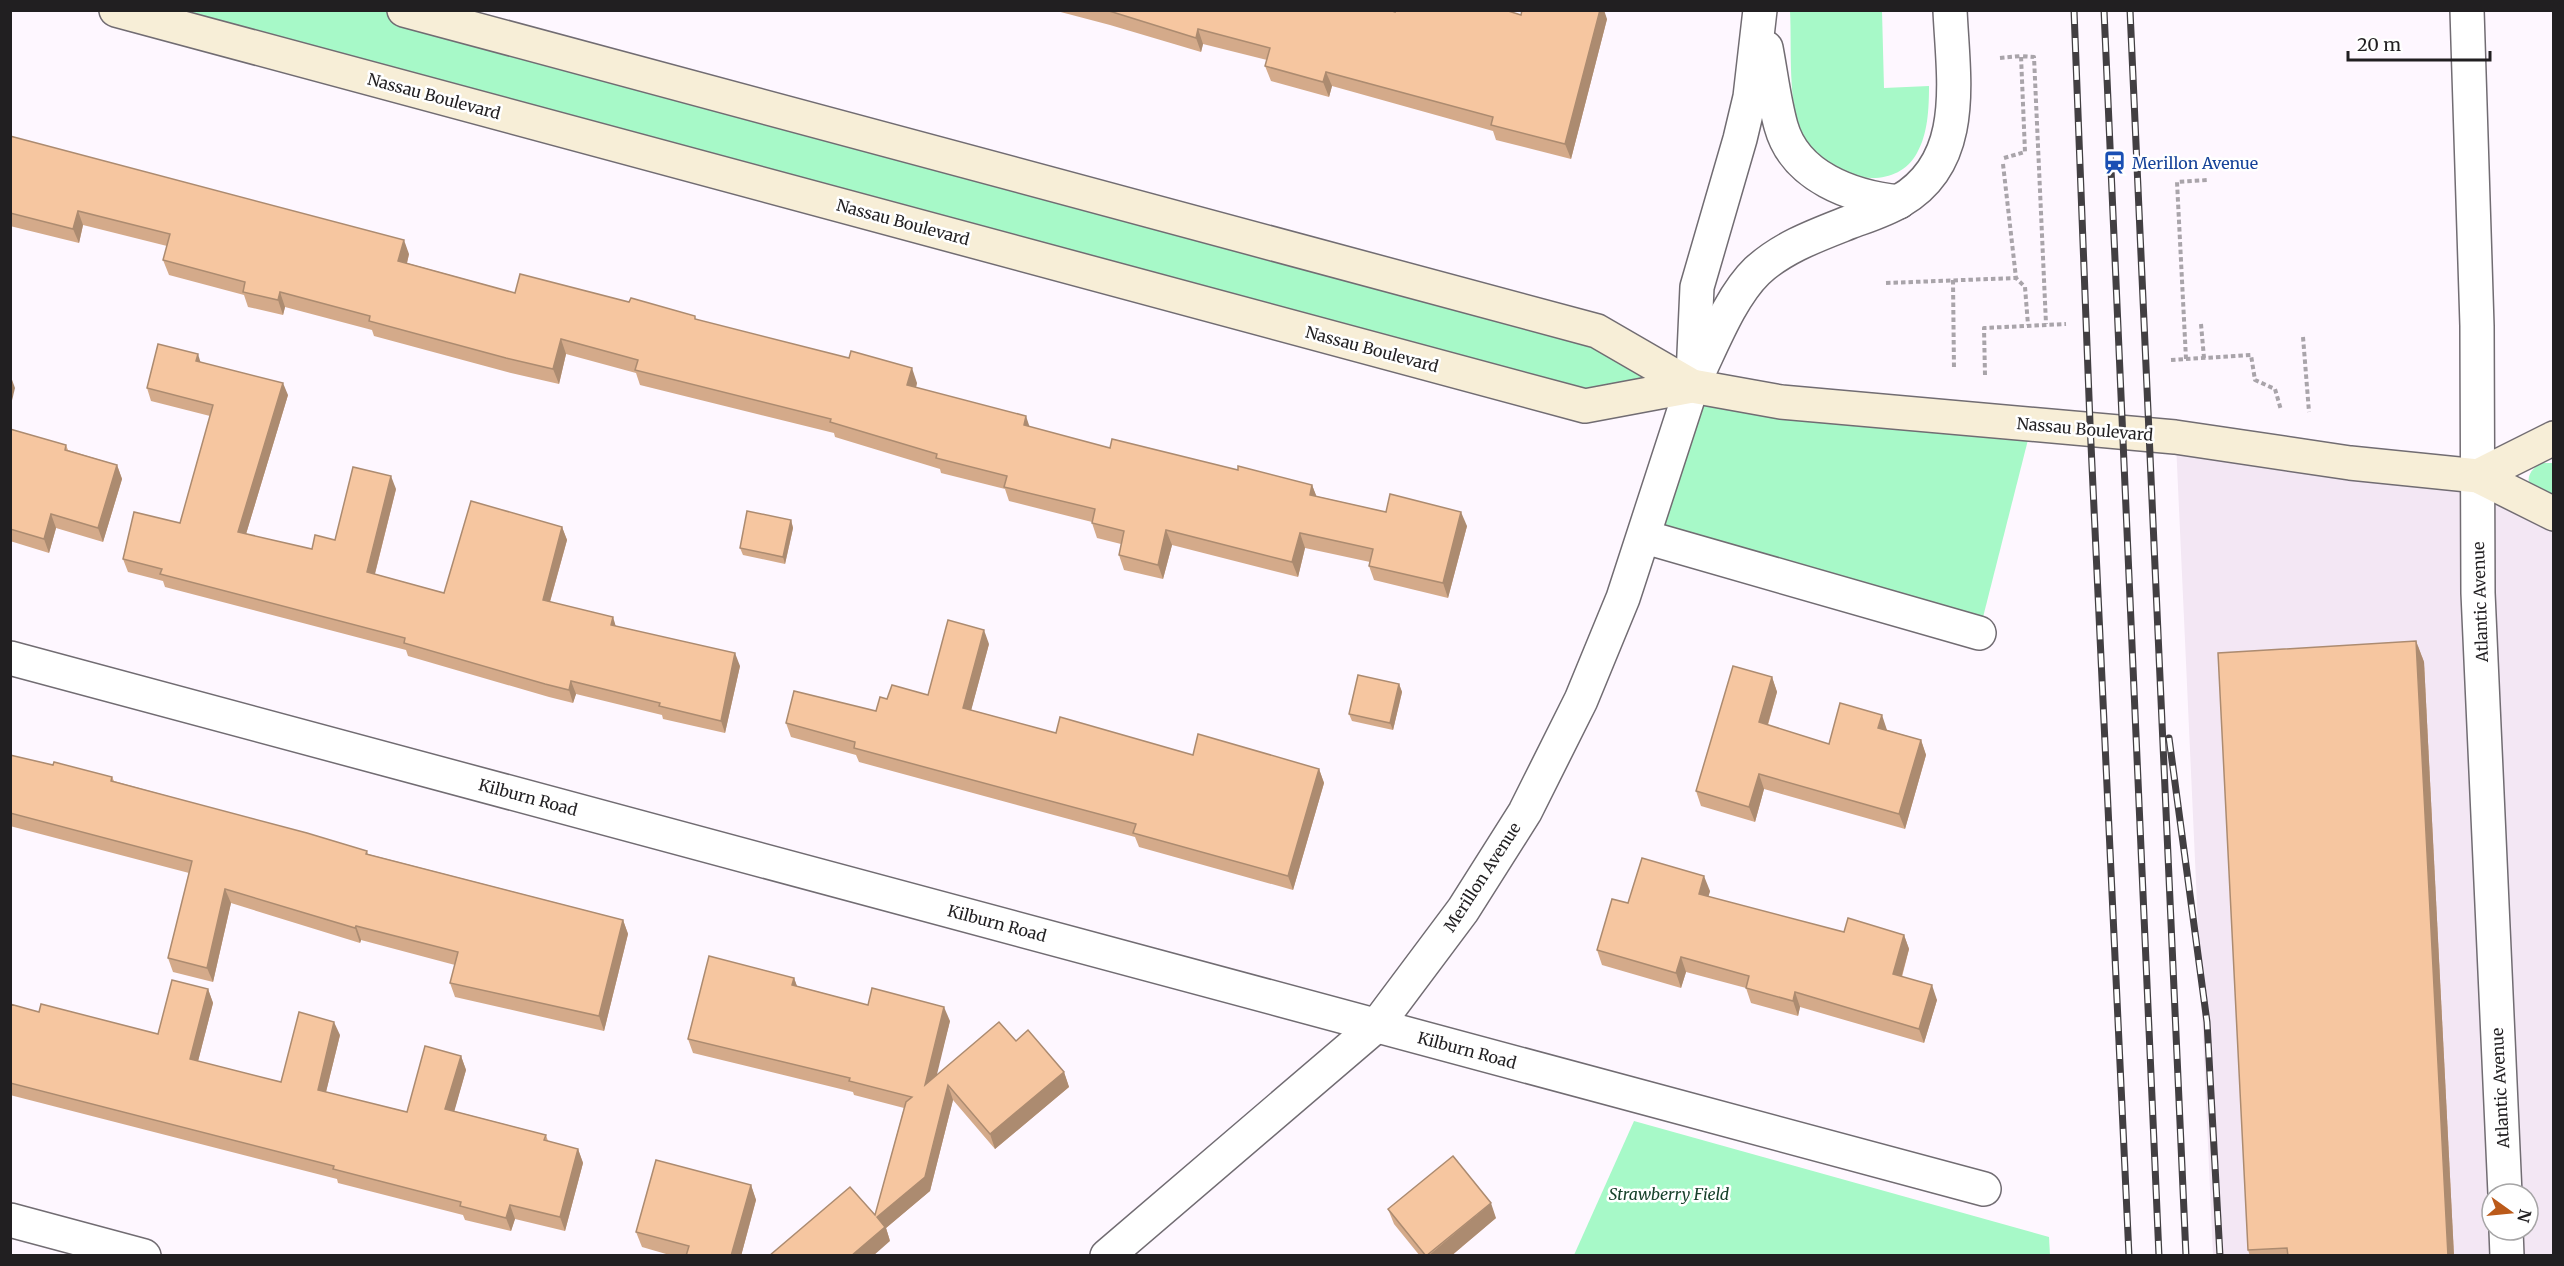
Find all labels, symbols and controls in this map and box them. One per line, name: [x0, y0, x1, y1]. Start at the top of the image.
scale bar: [2348, 24, 2490, 62]
text: 20 m: [2357, 33, 2401, 56]
street label: Nassau Boulevard: [365, 69, 503, 123]
station icon: Merillon Avenue: [2101, 150, 2127, 176]
place label: Merillon Avenue: [2132, 153, 2258, 173]
street label: Nassau Boulevard: [834, 195, 972, 249]
street label: Nassau Boulevard: [1303, 322, 1441, 376]
street label: Nassau Boulevard: [2016, 413, 2154, 445]
street label: Atlantic Avenue: [2468, 541, 2492, 664]
street label: Kilburn Road: [476, 774, 580, 820]
street label: Merillon Avenue: [1439, 819, 1525, 935]
street label: Kilburn Road: [945, 900, 1049, 946]
street label: Kilburn Road: [1415, 1027, 1519, 1073]
street label: Atlantic Avenue: [2487, 1027, 2513, 1150]
north arrow: [2480, 1182, 2540, 1242]
park label: Strawberry Field: [1609, 1184, 1730, 1204]
text: N: [2513, 1207, 2536, 1225]

